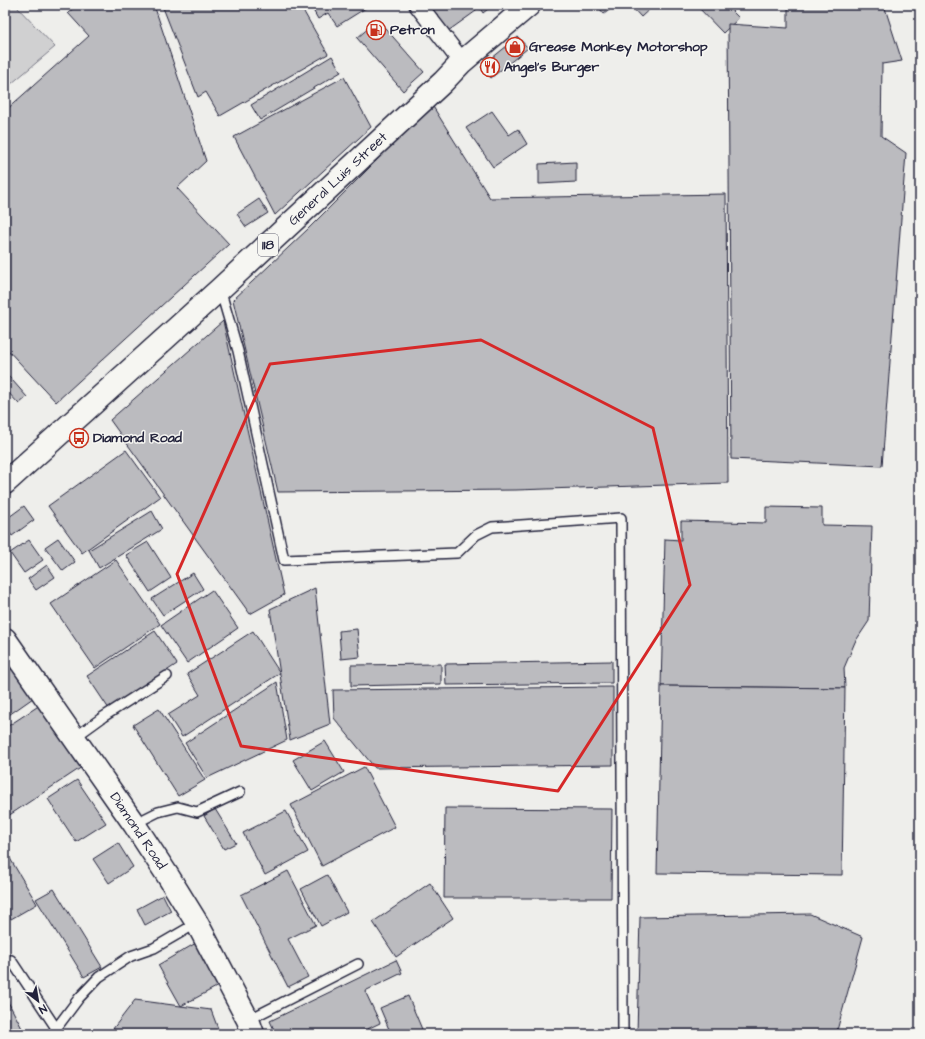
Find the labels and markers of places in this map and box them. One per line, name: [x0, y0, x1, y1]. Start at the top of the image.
fuel station icon: Petron: [365, 19, 387, 41]
place label: Petron: [390, 20, 435, 40]
shop icon: Grease Monkey Motorshop: [504, 36, 526, 58]
place label: Grease Monkey Motorshop: [529, 37, 708, 57]
restaurant icon: Angel's Burger: [479, 56, 501, 78]
place label: Angel's Burger: [504, 57, 599, 78]
bus stop icon: Diamond Road: [68, 427, 90, 449]
place label: Diamond Road: [93, 428, 183, 448]

